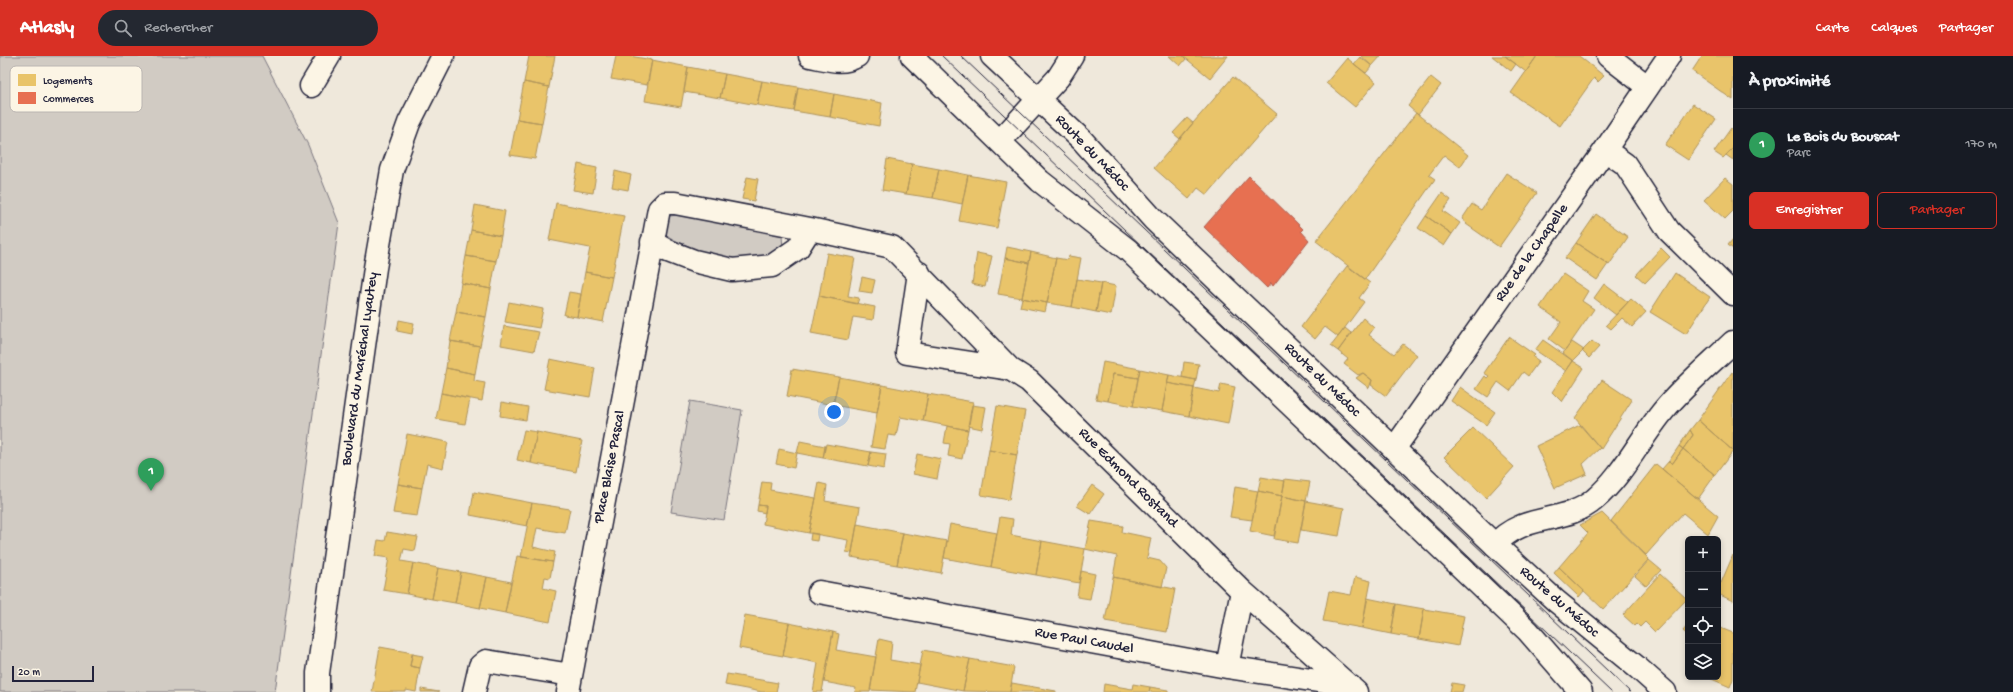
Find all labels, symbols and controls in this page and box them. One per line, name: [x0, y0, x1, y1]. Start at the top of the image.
search box: [98, 10, 378, 46]
text: Atlasly: [20, 17, 74, 40]
icon: search: [112, 17, 134, 39]
text: Rechercher: [144, 19, 212, 37]
text: Carte: [1816, 20, 1849, 37]
text: Calques: [1871, 20, 1917, 37]
text: Partager: [1939, 20, 1993, 37]
legend: [10, 66, 142, 112]
text: À proximité: [1749, 72, 1830, 92]
text: Logements: [43, 76, 93, 88]
text: Commerces: [43, 94, 94, 106]
street label: Route du Médoc: [1051, 111, 1134, 196]
text: Le Bois du Bouscat: [1787, 128, 1899, 146]
text: 1: [1759, 137, 1765, 152]
text: 170 m: [1965, 137, 1997, 152]
text: Parc: [1787, 146, 1810, 161]
button: Enregistrer: [1749, 192, 1869, 229]
button: Partager: [1877, 192, 1997, 229]
street label: Rue de la Chapelle: [1492, 200, 1573, 305]
street label: Boulevard du Maréchal Lyautey: [337, 271, 383, 468]
street label: Route du Médoc: [1280, 339, 1365, 422]
your location: [824, 402, 844, 422]
street label: Place Blaise Pascal: [590, 409, 630, 526]
street label: Rue Edmond Rostand: [1074, 424, 1183, 533]
pin: 1: [138, 458, 164, 491]
map controls: [1685, 536, 1721, 680]
button: +: [1685, 536, 1721, 572]
street label: Route du Médoc: [1516, 563, 1603, 642]
button: −: [1685, 572, 1721, 608]
button: locate: [1685, 608, 1721, 644]
street label: Rue Paul Caudel: [1033, 623, 1135, 659]
button: layers: [1685, 644, 1721, 680]
scale bar: [12, 664, 94, 683]
text: 20 m: [18, 667, 40, 679]

